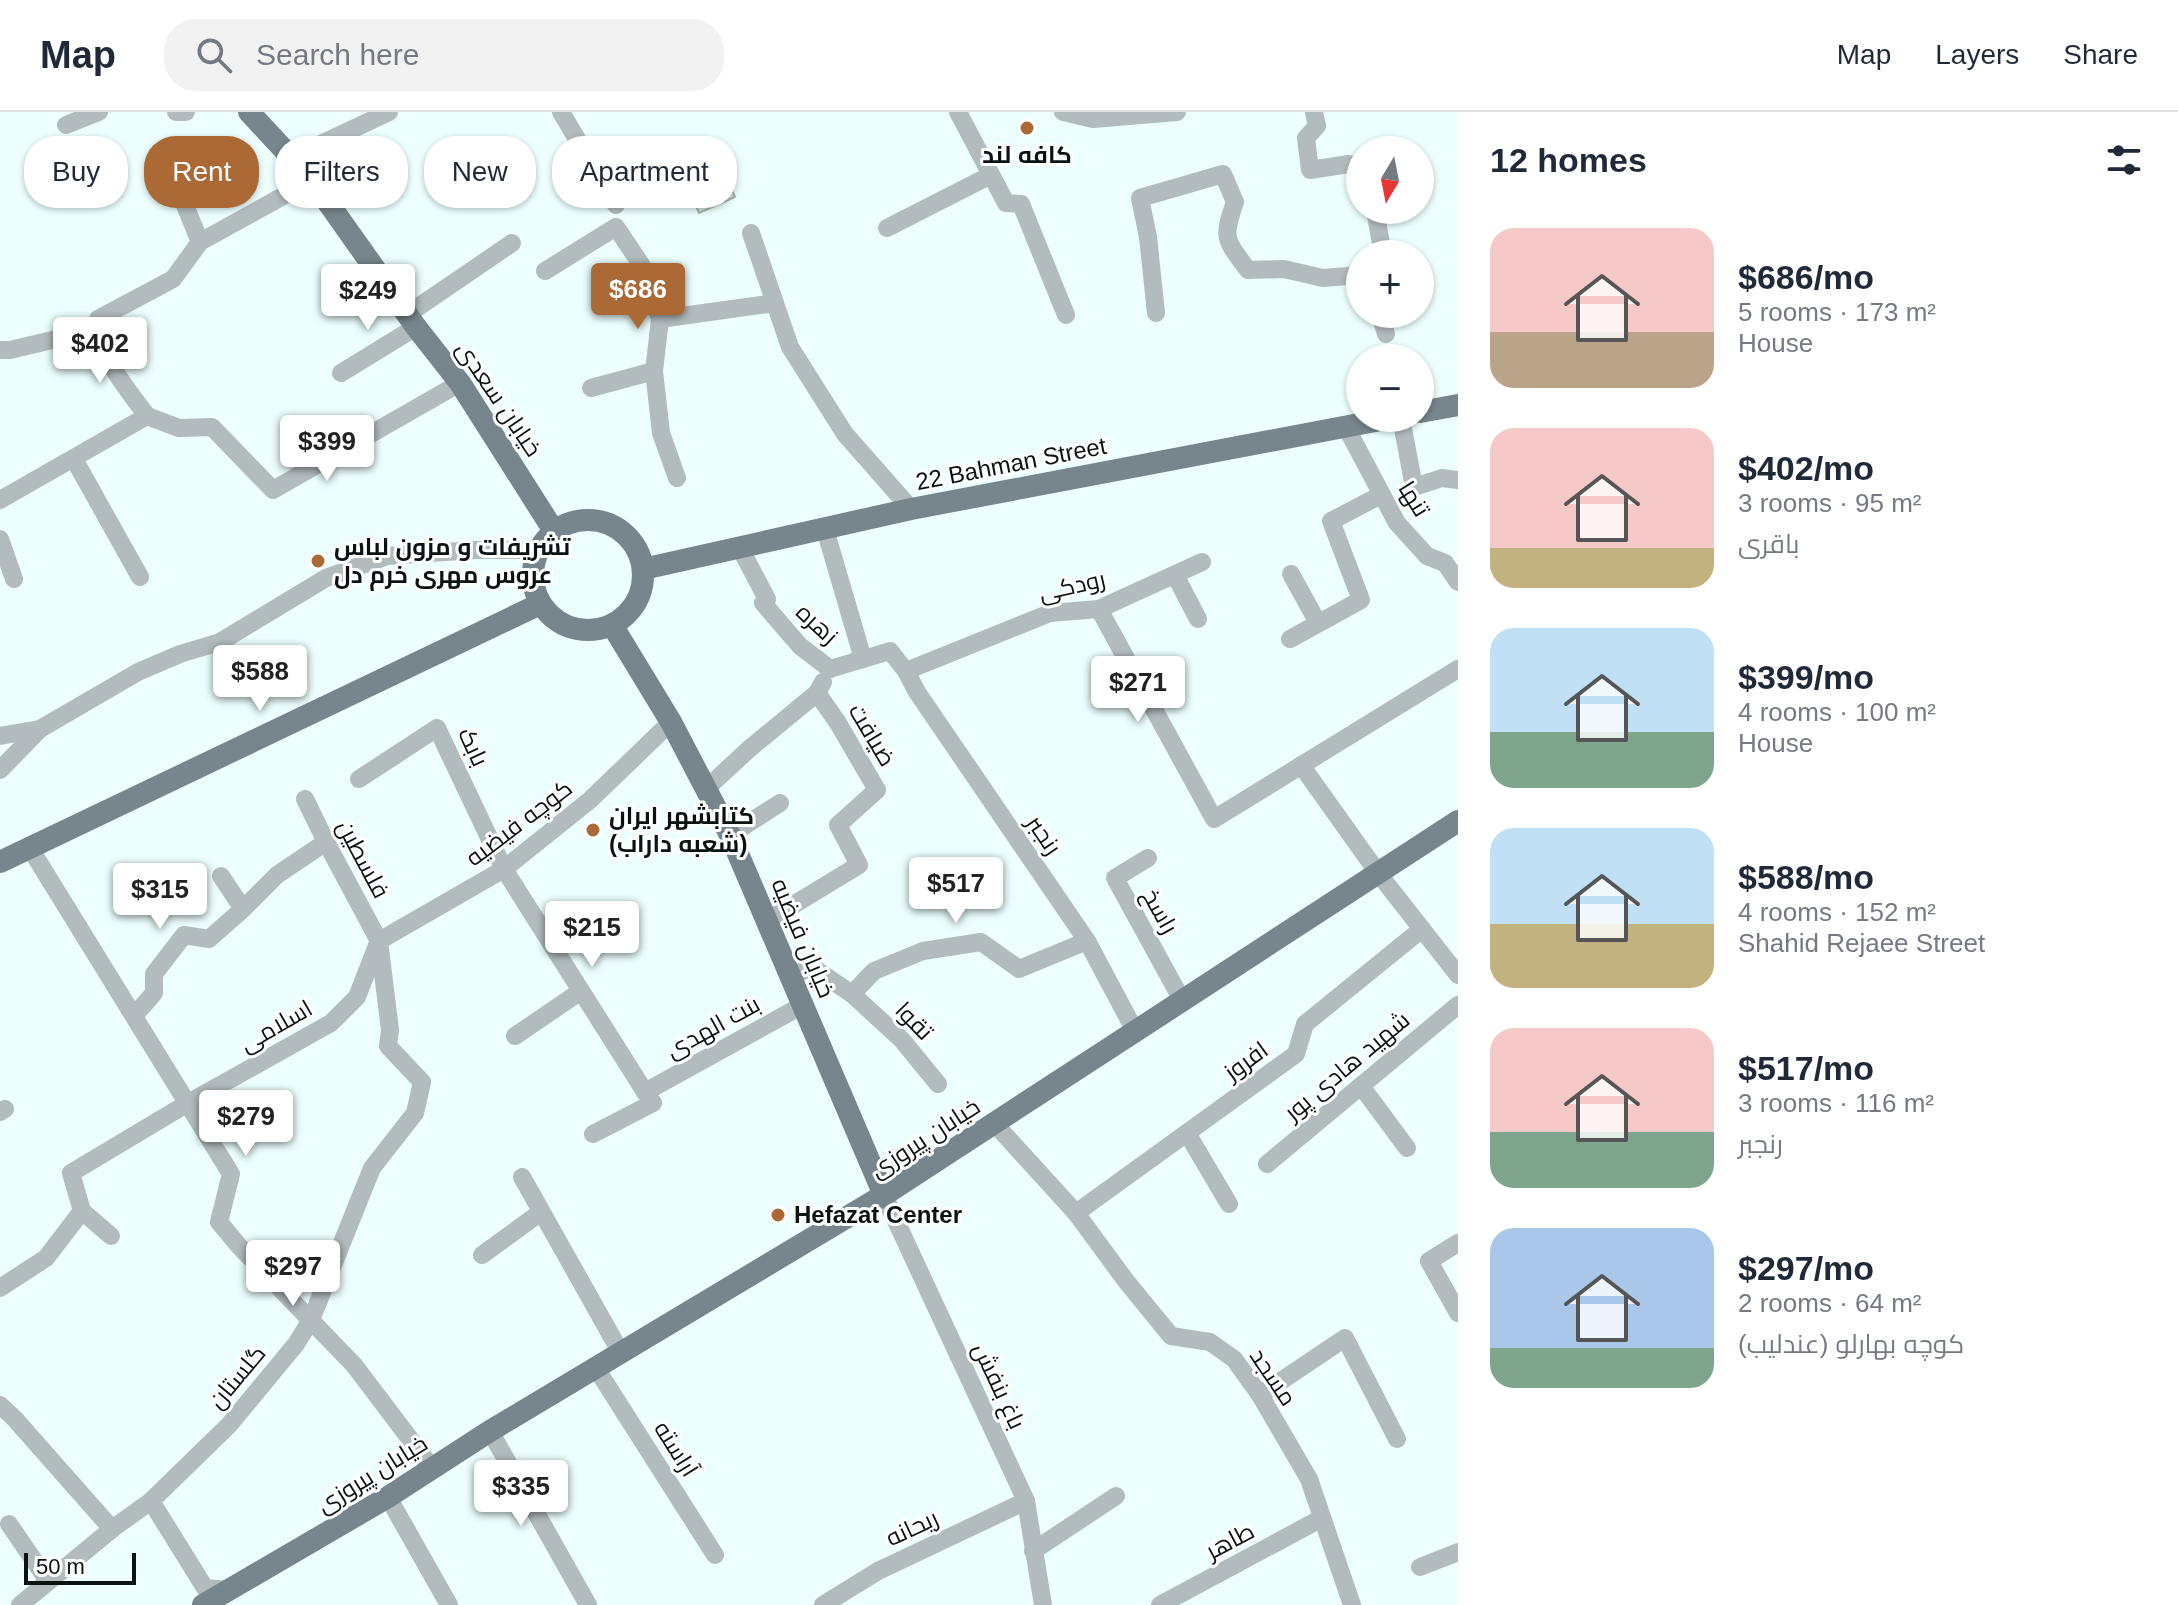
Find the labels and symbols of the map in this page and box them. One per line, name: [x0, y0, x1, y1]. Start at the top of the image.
marker: كافه لند: [1018, 119, 1036, 137]
north arrow: [1346, 136, 1434, 224]
place label: كافه لند: [982, 141, 1072, 168]
pin: $686: [591, 263, 685, 331]
pin: $249: [321, 264, 415, 332]
pin: $402: [53, 317, 147, 385]
street label: خیابان سعدی: [450, 336, 548, 462]
pin: $399: [280, 415, 374, 483]
street label: 22 Bahman Street: [913, 432, 1109, 495]
street label: تنها: [1392, 476, 1436, 522]
place label: تشریفات و مزون لباس عروس مهری خرم دل: [334, 533, 571, 591]
marker: تشریفات و مزون لباس عروس مهری خرم دل: [309, 552, 327, 570]
street label: رودکی: [1036, 565, 1108, 607]
street label: زهره: [791, 598, 844, 649]
pin: $588: [213, 645, 307, 713]
pin: $271: [1091, 656, 1185, 724]
street label: ضیافت: [843, 699, 902, 771]
street label: بابک: [453, 723, 494, 770]
street label: کوچه فیضیه: [460, 774, 579, 874]
place label: کتابشهر ایران (شعبه داراب): [609, 802, 754, 858]
street label: رنجبر: [1021, 808, 1067, 859]
street label: فلسطین: [331, 815, 395, 903]
marker: کتابشهر ایران (شعبه داراب): [584, 821, 602, 839]
pin: $517: [909, 857, 1003, 925]
pin: $315: [113, 863, 207, 931]
street label: خیابان فیضیه: [765, 874, 841, 1002]
street label: راسخ: [1134, 883, 1184, 940]
pin: $215: [545, 901, 639, 969]
street label: بنت الهدی: [661, 990, 765, 1064]
street label: اسلامی: [235, 994, 317, 1058]
street label: تقوا: [890, 996, 939, 1046]
street label: شهید هادی پور: [1277, 1006, 1417, 1129]
street label: افروز: [1217, 1036, 1273, 1087]
pin: $279: [199, 1090, 293, 1158]
street label: خیابان پیروزی: [865, 1092, 986, 1186]
place label: Hefazat Center: [794, 1201, 962, 1228]
marker: Hefazat Center: [769, 1206, 787, 1224]
pin: $297: [246, 1240, 340, 1308]
street label: باغ بنفش: [965, 1338, 1031, 1435]
street label: گلستان: [202, 1340, 272, 1414]
street label: مسجد: [1245, 1343, 1302, 1411]
street label: آراسته: [649, 1416, 704, 1482]
street label: خیابان پیروزی: [312, 1429, 434, 1521]
pin: $335: [474, 1460, 568, 1528]
street label: ریحانه: [881, 1504, 942, 1551]
street label: طاهر: [1199, 1517, 1259, 1565]
scale bar: [24, 1549, 136, 1585]

